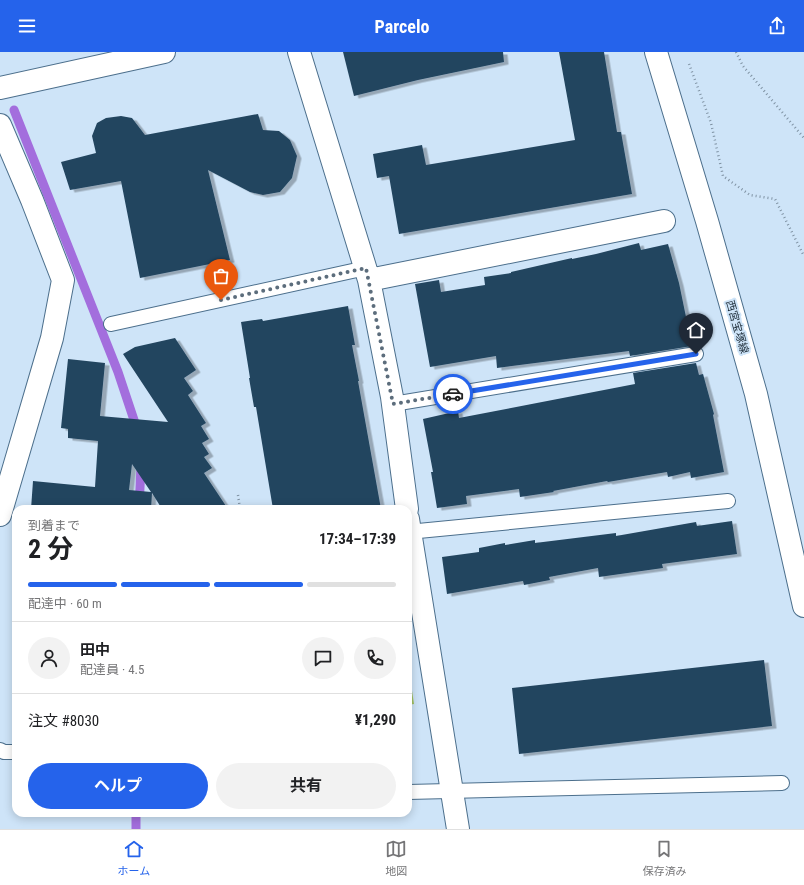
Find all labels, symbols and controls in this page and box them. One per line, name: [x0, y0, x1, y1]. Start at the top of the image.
icon: menu: [16, 15, 38, 37]
icon: share: [766, 15, 788, 37]
text: Parcelo: [375, 16, 429, 37]
pin: [204, 259, 238, 300]
icon: bag: [210, 265, 232, 287]
street label: 西宮宝塚線: [723, 299, 751, 355]
pin: [679, 313, 713, 354]
icon: home: [685, 319, 707, 341]
courier: [433, 374, 473, 414]
icon: car: [442, 383, 464, 405]
text: 到着まで: [28, 518, 80, 533]
text: 17:34–17:39: [319, 530, 396, 548]
text: 2 分: [28, 534, 73, 564]
text: 配達中 · 60 m: [28, 596, 102, 611]
button: person: [28, 637, 70, 679]
button: chat: [302, 637, 344, 679]
button: phone: [354, 637, 396, 679]
text: 田中: [80, 641, 110, 659]
text: 配達員 · 4.5: [80, 662, 144, 677]
text: ¥1,290: [355, 711, 396, 729]
text: 注文 #8030: [28, 712, 99, 730]
button: ヘルプ: [28, 763, 208, 809]
button: 共有: [216, 763, 396, 809]
tab: ホーム: [118, 838, 150, 878]
tab: 地図: [385, 838, 407, 878]
tab: 保存済み: [642, 838, 686, 878]

